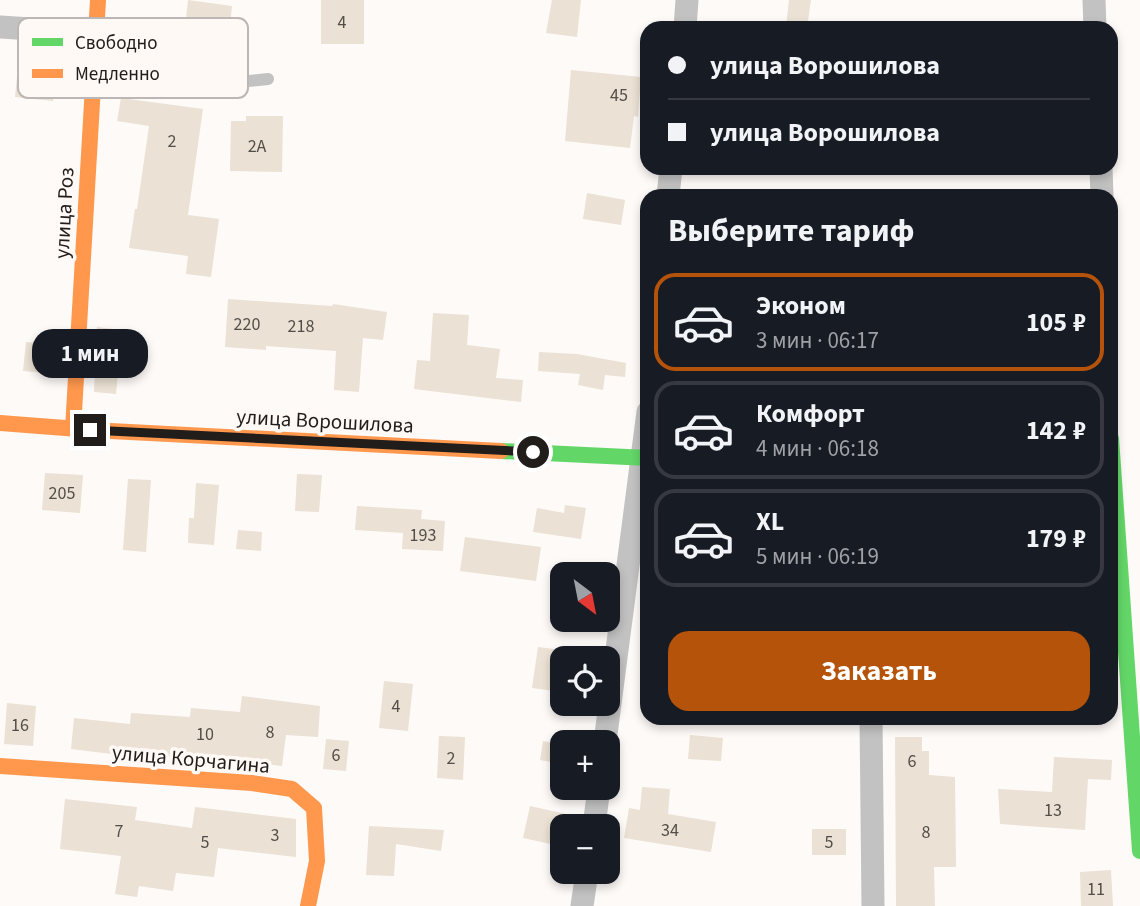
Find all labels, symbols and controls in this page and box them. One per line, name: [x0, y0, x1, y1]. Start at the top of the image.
house number: 4: [338, 10, 347, 35]
legend: [18, 18, 248, 98]
text: Свободно: [75, 30, 158, 57]
text: улица Ворошилова: [710, 47, 940, 84]
text: Медленно: [75, 61, 160, 88]
house number: 45: [610, 83, 628, 108]
text: улица Ворошилова: [710, 114, 940, 151]
house number: 2: [168, 129, 177, 154]
house number: 2А: [248, 134, 267, 159]
street label: улица Роз: [47, 167, 81, 259]
text: Выберите тариф: [668, 208, 915, 254]
text: Эконом: [756, 287, 846, 324]
icon: car: [672, 291, 735, 354]
text: 105 ₽: [1026, 304, 1086, 341]
house number: 220: [234, 312, 260, 337]
house number: 218: [288, 314, 314, 339]
text: 3 мин · 06:17: [756, 324, 879, 357]
callout: 1 мин: [32, 328, 148, 378]
text: 1 мин: [61, 337, 119, 370]
text: Комфорт: [756, 395, 865, 432]
icon: car: [672, 399, 735, 462]
street label: улица Ворошилова: [236, 401, 414, 441]
text: 142 ₽: [1026, 412, 1086, 449]
route end: [74, 414, 106, 446]
text: 4 мин · 06:18: [756, 432, 879, 465]
route start: [517, 436, 549, 468]
house number: 205: [49, 481, 75, 506]
text: XL: [756, 503, 784, 540]
icon: car: [672, 507, 735, 570]
text: 179 ₽: [1026, 520, 1086, 557]
house number: 193: [410, 523, 436, 548]
text: 5 мин · 06:19: [756, 540, 879, 573]
north arrow: [550, 562, 620, 632]
map controls: [550, 562, 620, 884]
button: Заказать: [668, 631, 1090, 711]
button: locate: [550, 646, 620, 716]
house number: 4: [392, 694, 401, 719]
house number: 16: [11, 713, 29, 738]
house number: 8: [266, 720, 275, 745]
house number: 10: [196, 722, 214, 747]
button: +: [550, 730, 620, 800]
street label: улица Корчагина: [111, 737, 271, 781]
house number: 6: [332, 743, 341, 768]
house number: 2: [447, 746, 456, 771]
house number: 6: [908, 749, 917, 774]
house number: 13: [1044, 798, 1062, 823]
button: −: [550, 814, 620, 884]
house number: 34: [661, 818, 679, 843]
house number: 7: [115, 819, 124, 844]
house number: 8: [922, 820, 931, 845]
house number: 3: [271, 823, 280, 848]
house number: 5: [201, 830, 210, 855]
house number: 5: [825, 830, 834, 855]
house number: 11: [1087, 877, 1105, 902]

